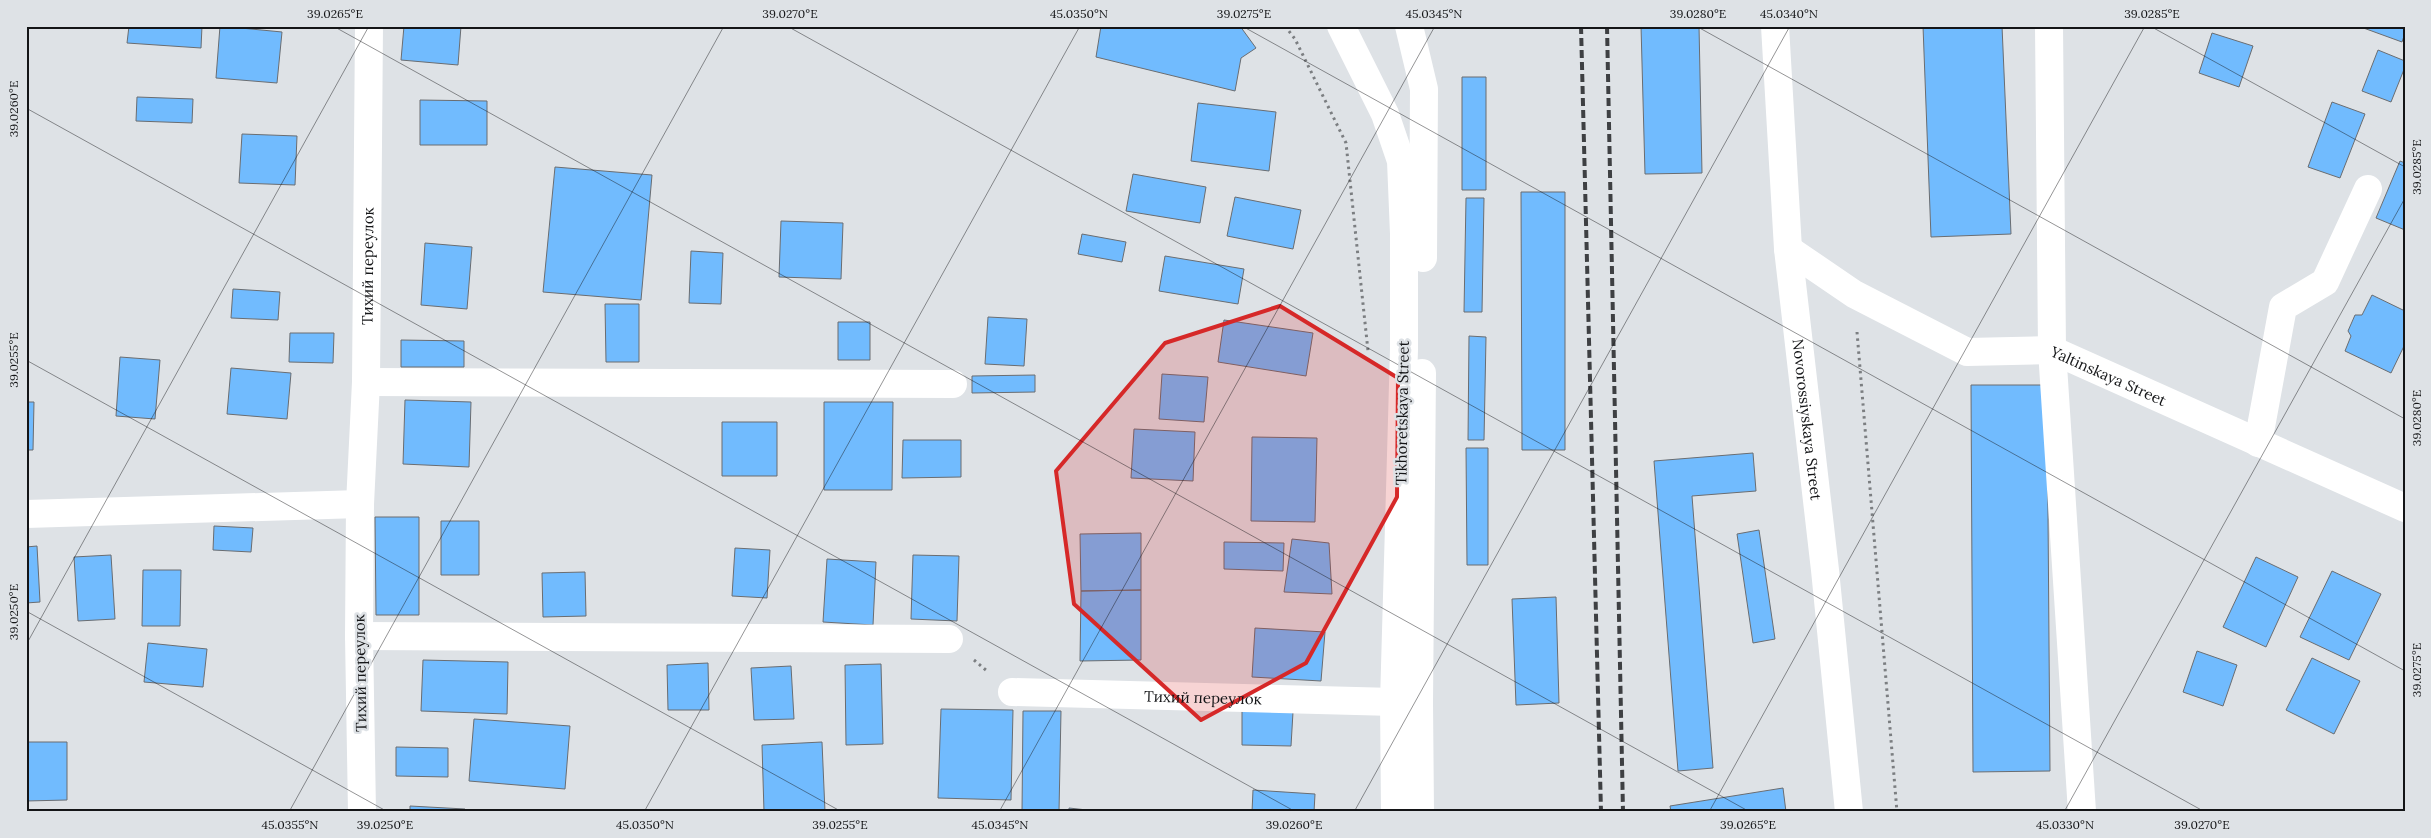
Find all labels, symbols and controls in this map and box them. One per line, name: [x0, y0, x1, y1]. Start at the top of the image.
text: 39.0265°E: [307, 6, 363, 21]
text: 39.0270°E: [762, 6, 818, 21]
text: 45.0350°N: [1050, 6, 1108, 21]
text: 39.0275°E: [1217, 6, 1271, 21]
text: 45.0345°N: [1405, 6, 1463, 21]
text: 39.0280°E: [1670, 6, 1726, 21]
text: 45.0340°N: [1760, 6, 1818, 21]
text: 39.0285°E: [2124, 6, 2180, 21]
text: 39.0260°E: [6, 81, 21, 137]
text: 39.0285°E: [2409, 139, 2424, 195]
street label: Тихий переулок: [357, 207, 377, 325]
text: 39.0255°E: [6, 332, 21, 388]
street label: Novorossiyskaya Street: [1789, 338, 1826, 501]
street label: Tikhoretskaya Street: [1391, 340, 1413, 485]
street label: Yaltinskaya Street: [2047, 341, 2170, 410]
text: 39.0280°E: [2409, 390, 2424, 446]
text: 39.0250°E: [6, 584, 21, 640]
street label: Тихий переулок: [349, 614, 371, 732]
text: 39.0275°E: [2409, 643, 2424, 697]
street label: Тихий переулок: [1144, 686, 1262, 708]
text: 45.0355°N: [261, 817, 319, 832]
text: 39.0250°E: [357, 817, 413, 832]
text: 45.0350°N: [616, 817, 674, 832]
text: 39.0255°E: [812, 817, 868, 832]
text: 45.0345°N: [971, 817, 1029, 832]
text: 39.0260°E: [1266, 817, 1322, 832]
text: 39.0265°E: [1720, 817, 1776, 832]
text: 45.0330°N: [2036, 817, 2094, 832]
text: 39.0270°E: [2174, 817, 2230, 832]

